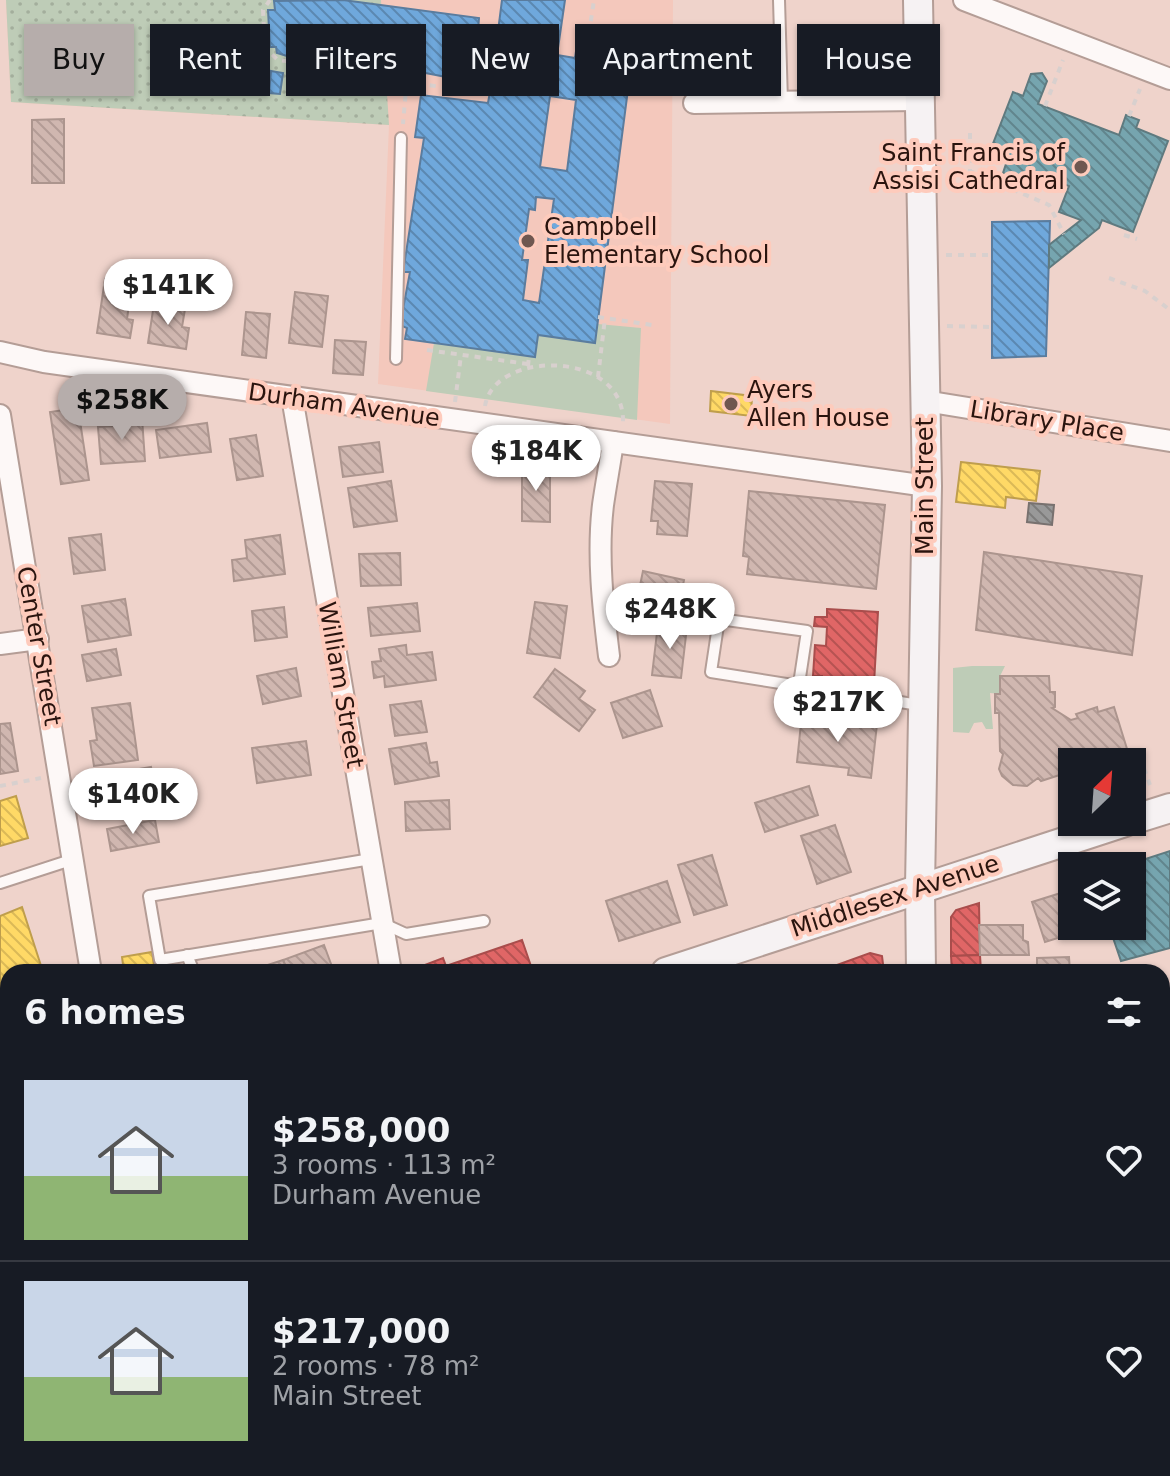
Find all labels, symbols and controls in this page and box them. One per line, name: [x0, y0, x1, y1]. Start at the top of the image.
chip: Buy: [24, 24, 134, 96]
chip: Rent: [150, 24, 270, 96]
chip: Filters: [286, 24, 426, 96]
chip: New: [442, 24, 559, 96]
chip: Apartment: [575, 24, 781, 96]
chip: House: [797, 24, 940, 96]
place label: Saint Francis of Assisi Cathedral: [873, 139, 1066, 195]
marker: Saint Francis of Assisi Cathedral: [1072, 158, 1090, 176]
place label: Campbell Elementary School: [544, 213, 769, 269]
marker: Campbell Elementary School: [519, 232, 537, 250]
pin: $141K: [112, 259, 224, 327]
text: $141K: [122, 270, 214, 300]
pin: $258K: [66, 374, 178, 442]
place label: Ayers Allen House: [747, 376, 890, 432]
street label: Durham Avenue: [246, 378, 442, 432]
text: $258K: [76, 385, 168, 415]
marker: Ayers Allen House: [722, 395, 740, 413]
street label: Library Place: [968, 395, 1126, 447]
street label: Main Street: [911, 417, 939, 555]
pin: $184K: [480, 425, 592, 493]
text: $184K: [490, 436, 582, 466]
street label: Center Street: [11, 564, 67, 728]
pin: $248K: [614, 583, 726, 651]
text: $248K: [624, 594, 716, 624]
street label: William Street: [313, 600, 369, 770]
pin: $217K: [782, 676, 894, 744]
text: $217K: [792, 687, 884, 717]
north arrow: [1058, 748, 1146, 836]
map controls: [1058, 748, 1146, 940]
pin: $140K: [77, 768, 189, 836]
text: $140K: [87, 779, 179, 809]
street label: Middlesex Avenue: [787, 849, 1003, 943]
button: layers: [1058, 852, 1146, 940]
icon: filters: [1102, 990, 1146, 1034]
text: 6 homes: [24, 992, 186, 1032]
text: $258,000: [272, 1110, 451, 1150]
icon: home: [88, 1112, 184, 1208]
icon: heart: [1102, 1138, 1146, 1182]
text: 3 rooms · 113 m²: [272, 1150, 496, 1180]
text: Durham Avenue: [272, 1180, 481, 1210]
text: $217,000: [272, 1311, 451, 1351]
icon: home: [88, 1313, 184, 1409]
icon: heart: [1102, 1339, 1146, 1383]
text: 2 rooms · 78 m²: [272, 1351, 480, 1381]
text: Main Street: [272, 1381, 421, 1411]

